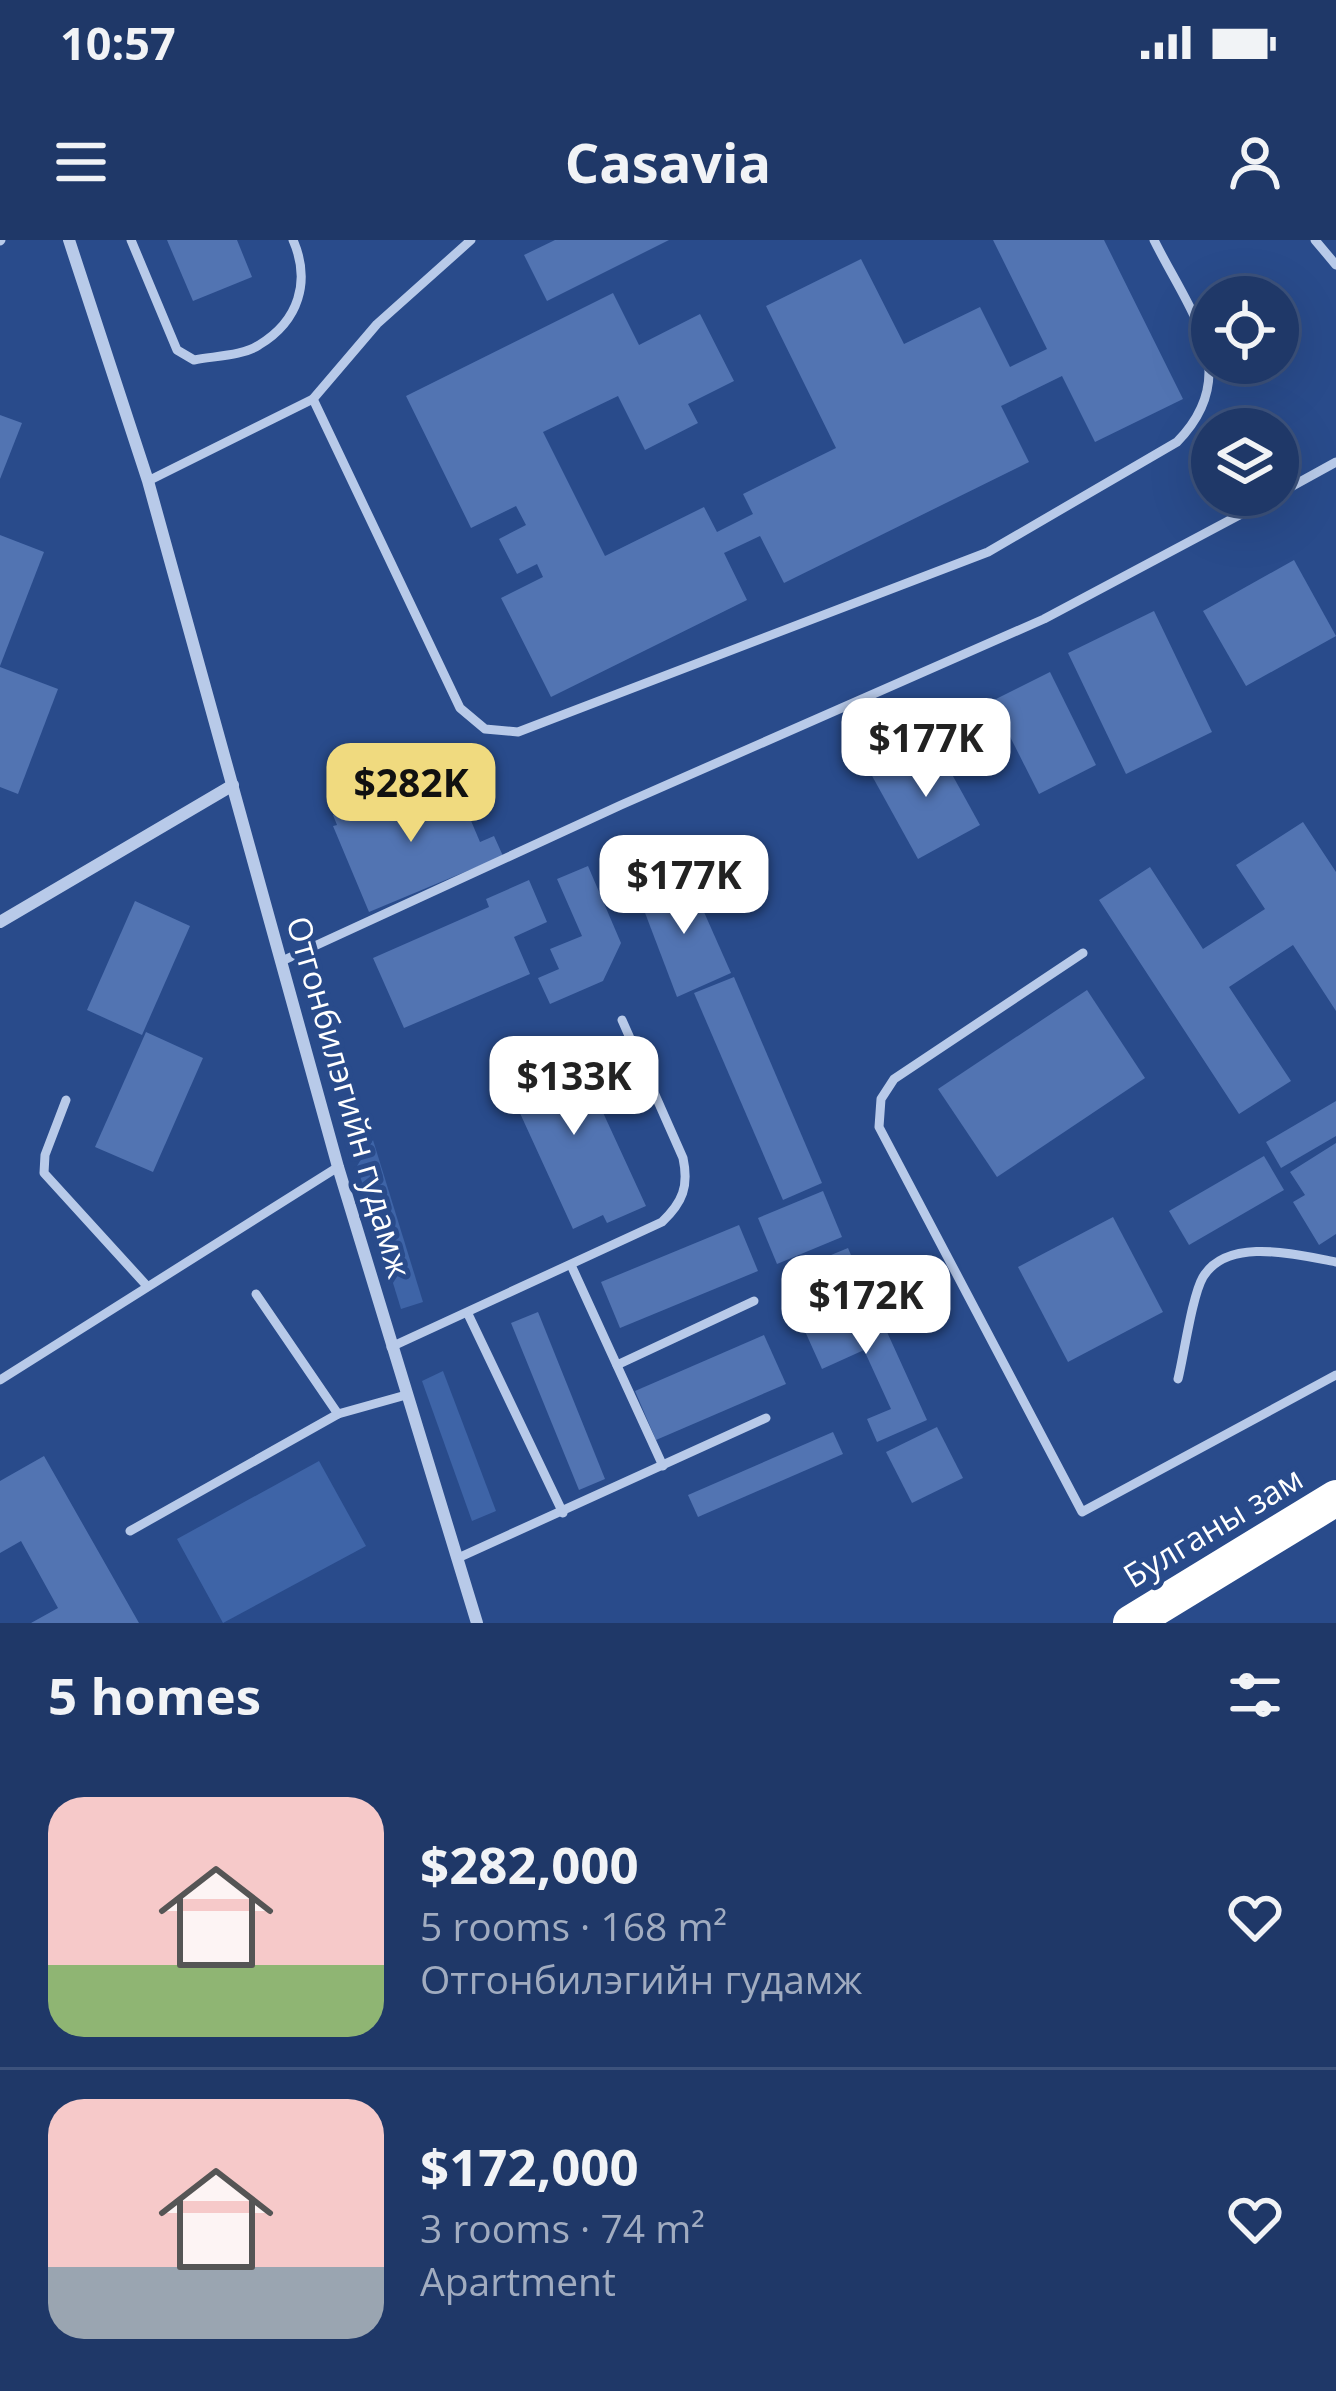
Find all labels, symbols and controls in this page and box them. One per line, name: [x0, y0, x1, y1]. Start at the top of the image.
text: 10:57: [60, 12, 176, 73]
text: Casavia: [565, 125, 771, 199]
icon: menu: [48, 129, 114, 195]
icon: person: [1222, 129, 1288, 195]
map controls: [1191, 276, 1299, 516]
button: locate: [1191, 276, 1299, 384]
button: layers: [1191, 408, 1299, 516]
pin: $177K: [842, 698, 1010, 800]
text: $177K: [868, 710, 984, 763]
pin: $282K: [327, 743, 495, 845]
text: $282K: [353, 755, 469, 808]
pin: $177K: [600, 835, 768, 937]
text: $177K: [626, 847, 742, 900]
street label: Отгонбилэгийн гудамж: [276, 911, 423, 1284]
pin: $133K: [490, 1036, 658, 1138]
text: $133K: [516, 1048, 632, 1101]
pin: $172K: [782, 1255, 950, 1357]
text: $172K: [808, 1267, 924, 1320]
street label: Булганы зам: [1115, 1455, 1311, 1598]
text: 5 homes: [48, 1660, 261, 1730]
icon: filters: [1222, 1662, 1288, 1728]
text: $282,000: [420, 1829, 639, 1899]
icon: home: [144, 1845, 288, 1989]
icon: heart: [1222, 1884, 1288, 1950]
text: 5 rooms · 168 m²: [420, 1899, 727, 1952]
text: Отгонбилэгийн гудамж: [420, 1952, 862, 2005]
text: $172,000: [420, 2131, 639, 2201]
icon: home: [144, 2147, 288, 2291]
icon: heart: [1222, 2186, 1288, 2252]
text: 3 rooms · 74 m²: [420, 2201, 705, 2254]
text: Apartment: [420, 2254, 616, 2307]

